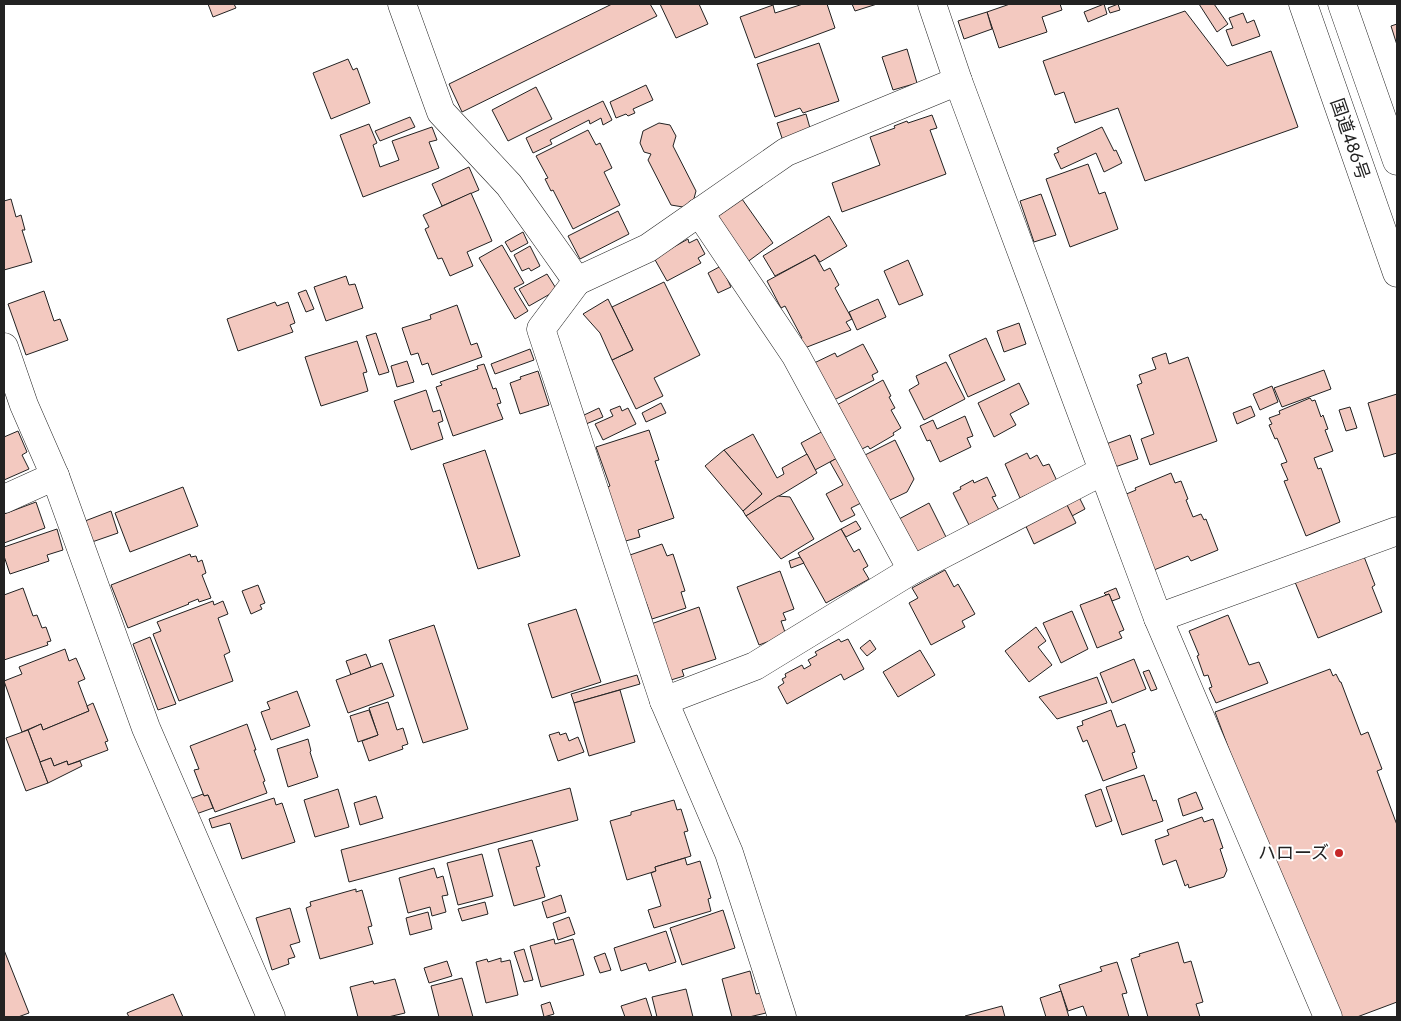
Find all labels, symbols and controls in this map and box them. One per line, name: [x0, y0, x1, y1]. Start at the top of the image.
street label: 国道486号: [1324, 95, 1376, 183]
place label: ハローズ: [1258, 840, 1329, 866]
marker: ハローズ: [1333, 847, 1345, 859]

